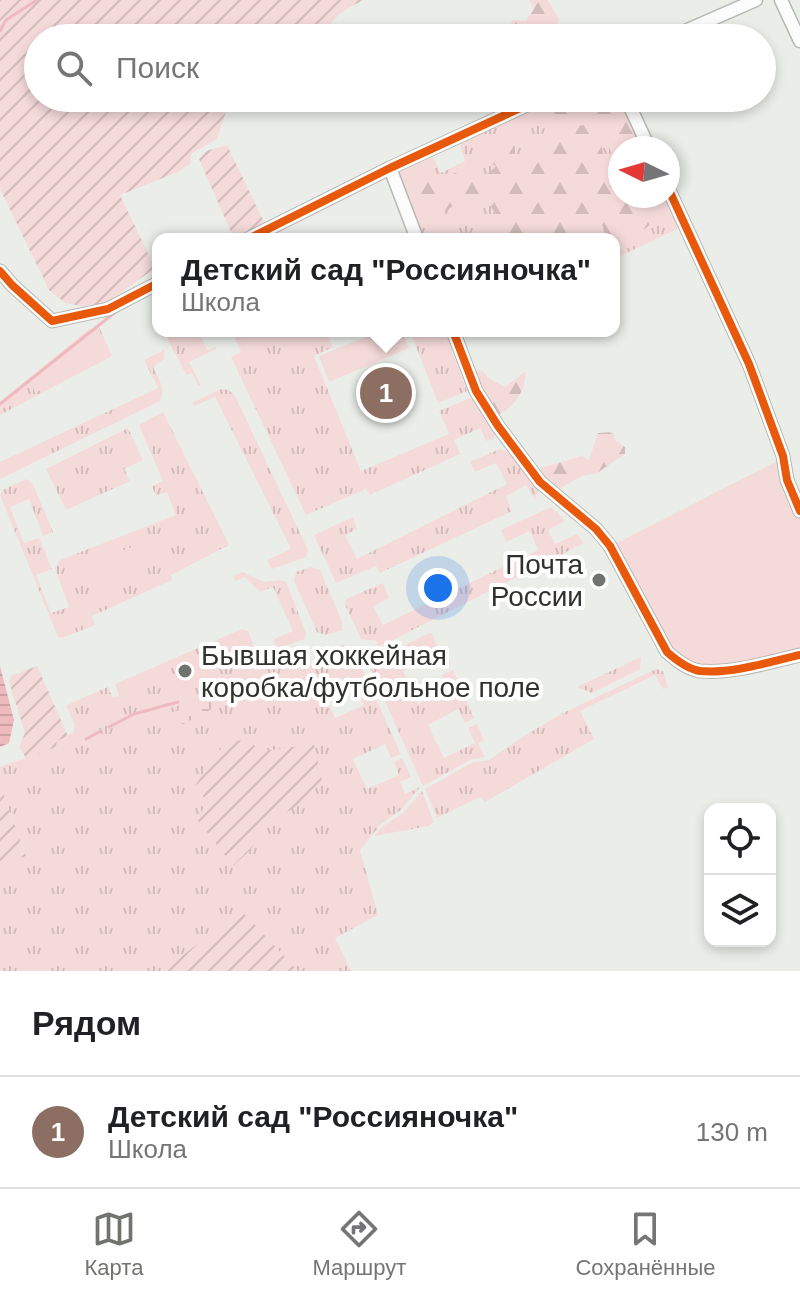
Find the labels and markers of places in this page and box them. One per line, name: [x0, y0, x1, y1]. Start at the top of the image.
pin: 1: [360, 363, 412, 423]
place label: Почта России: [491, 549, 583, 612]
marker: Почта России: [590, 571, 608, 589]
place label: Бывшая хоккейная коробка/футбольное поле: [201, 640, 540, 703]
marker: Бывшая хоккейная коробка/футбольное поле: [176, 662, 194, 680]

